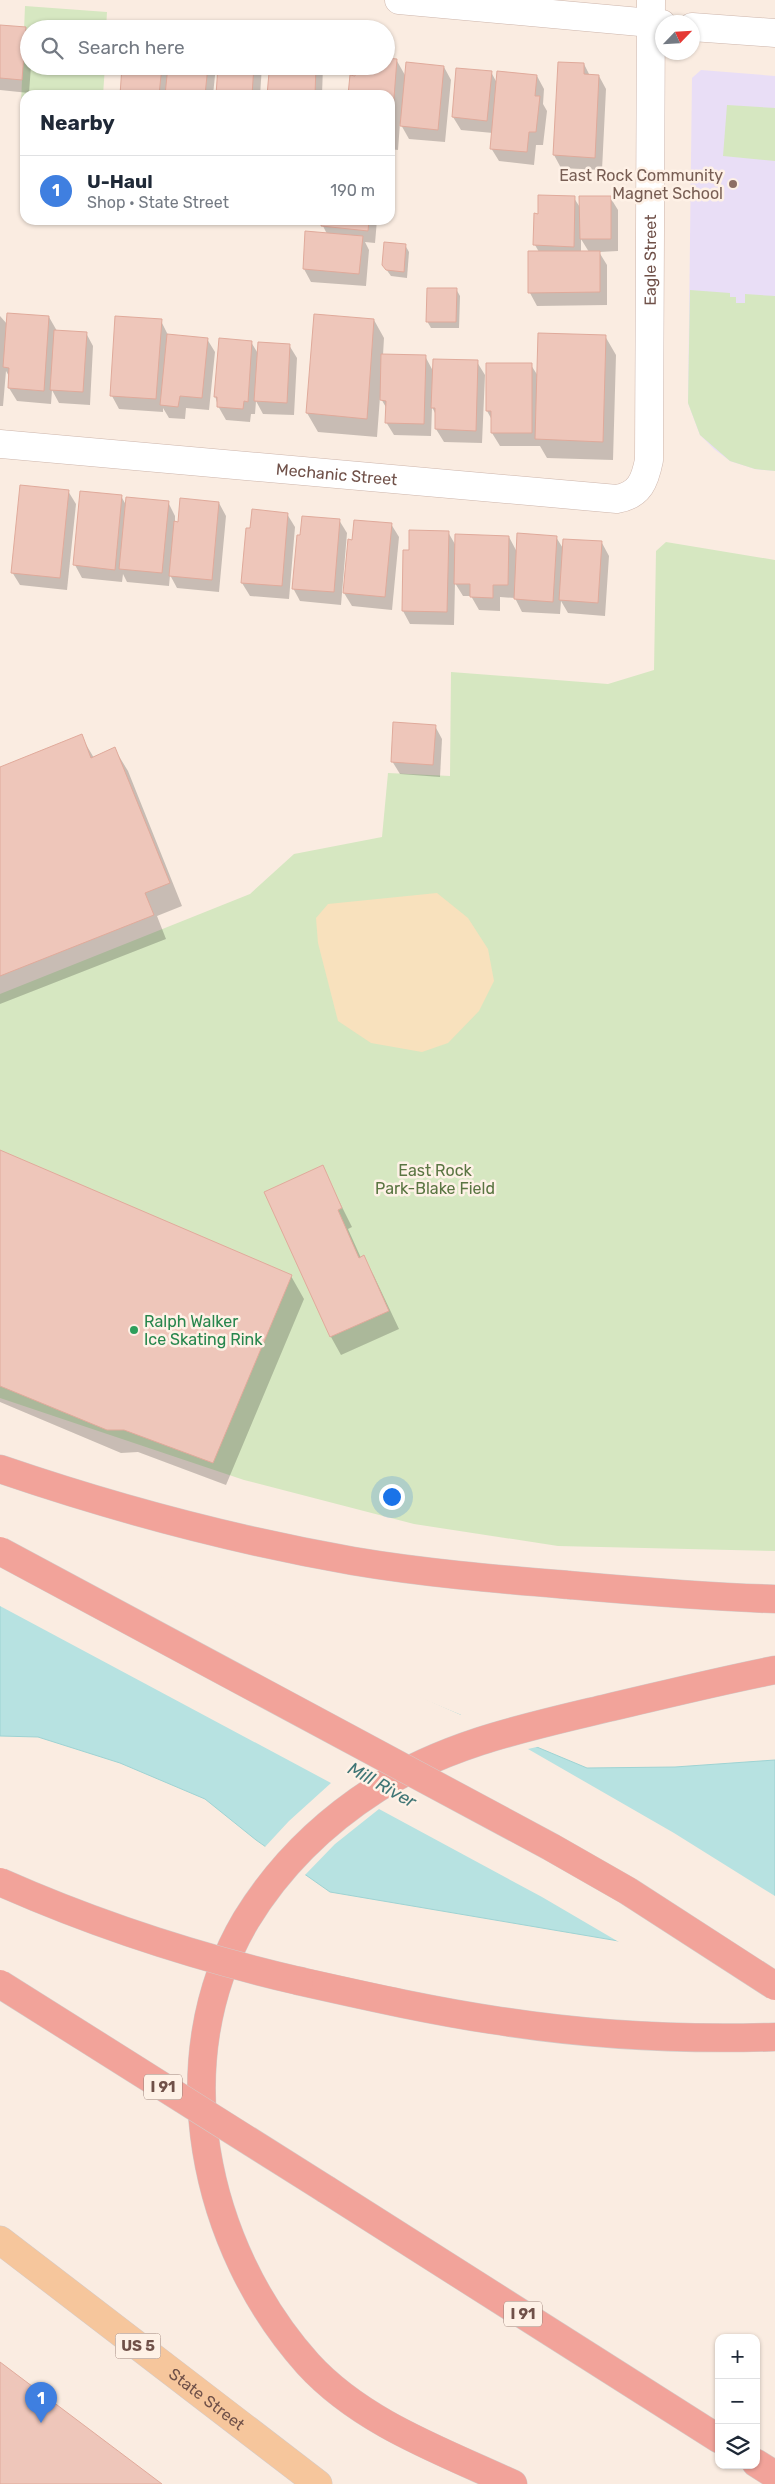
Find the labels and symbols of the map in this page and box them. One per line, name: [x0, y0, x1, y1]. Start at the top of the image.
north arrow: [655, 15, 700, 60]
place label: East Rock Community Magnet School: [559, 166, 723, 203]
marker: East Rock Community Magnet School: [727, 178, 739, 190]
street label: Eagle Street: [640, 214, 660, 306]
street label: Mechanic Street: [275, 459, 398, 489]
park label: East Rock Park-Blake Field: [375, 1161, 495, 1198]
place label: Ralph Walker Ice Skating Rink: [144, 1312, 263, 1349]
marker: Ralph Walker Ice Skating Rink: [128, 1324, 140, 1336]
your location: [379, 1484, 405, 1510]
water label: Mill River: [344, 1757, 421, 1813]
road number: I 91: [144, 2074, 182, 2100]
road number: I 91: [504, 2302, 542, 2326]
road number: US 5: [116, 2334, 160, 2358]
street label: State Street: [165, 2364, 249, 2434]
pin: 1: [25, 2382, 57, 2423]

